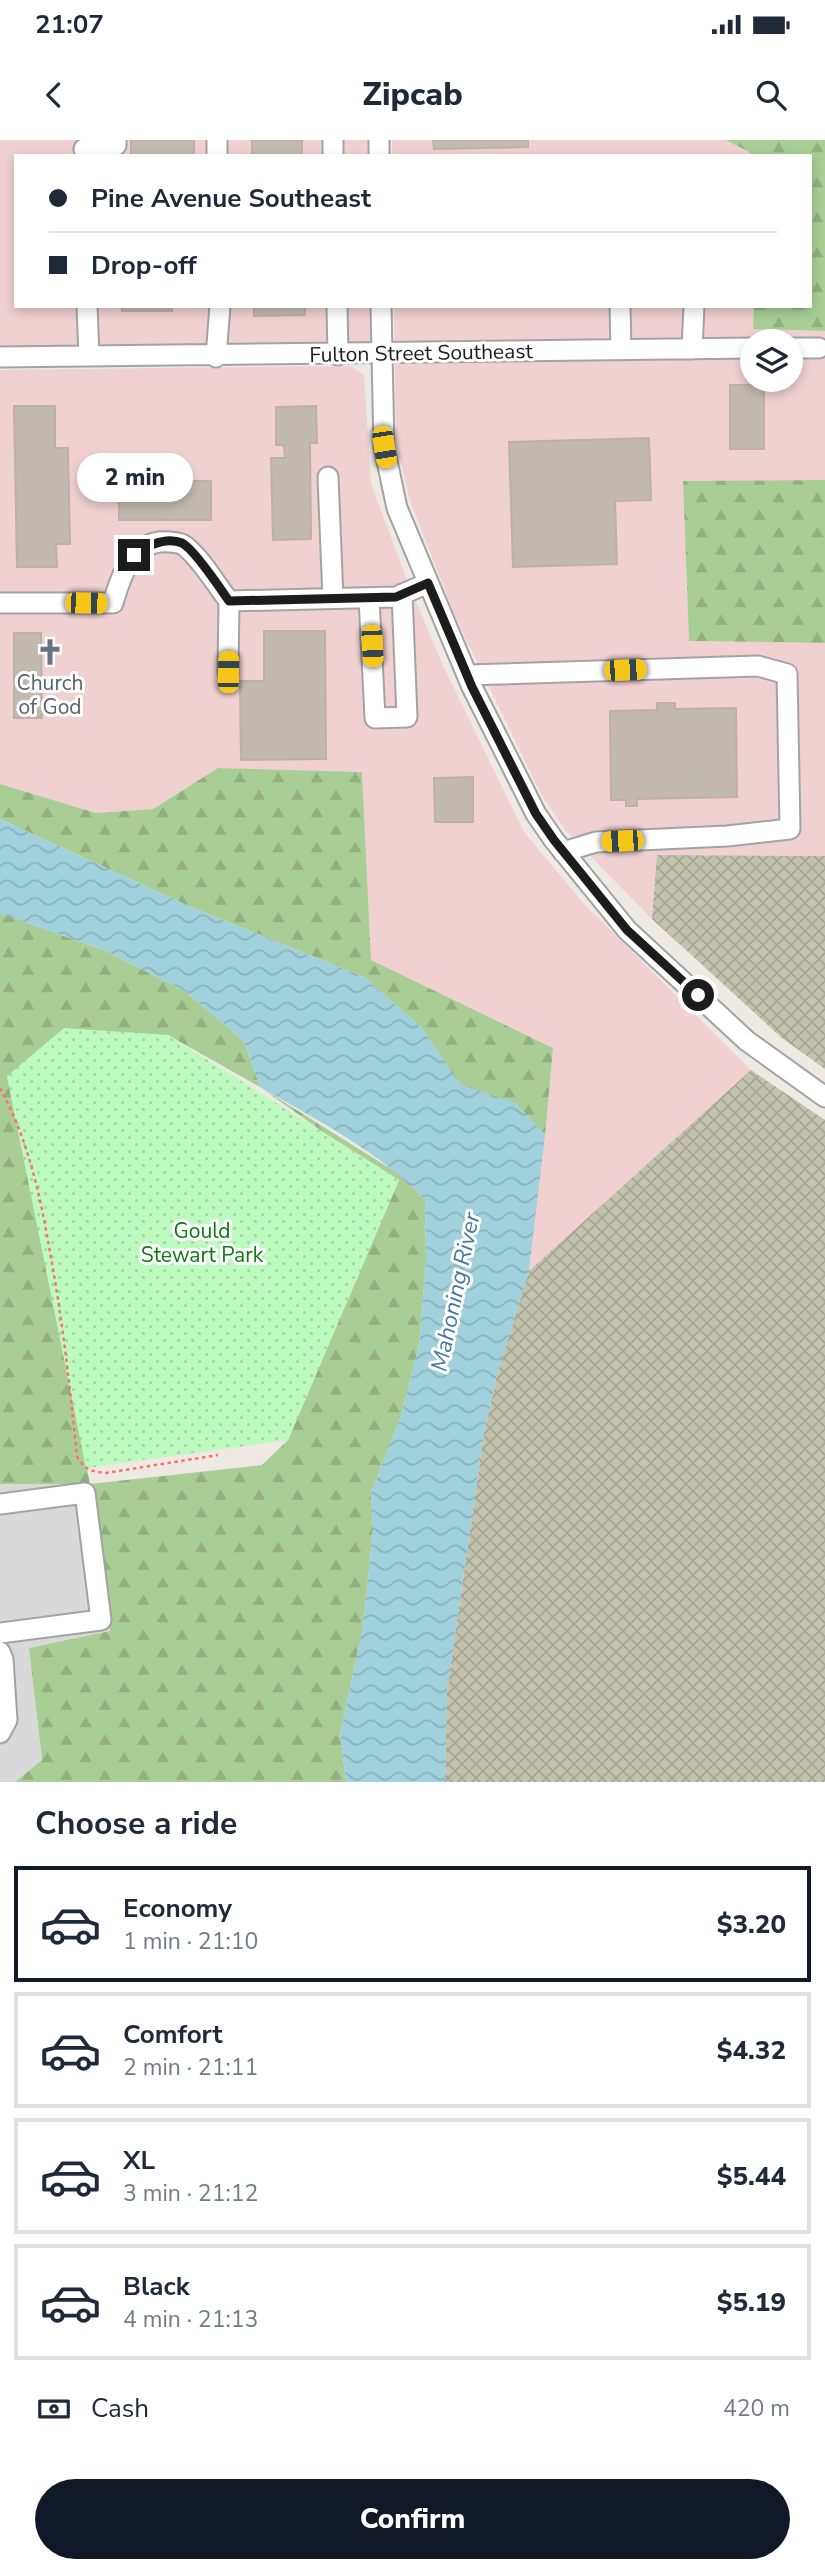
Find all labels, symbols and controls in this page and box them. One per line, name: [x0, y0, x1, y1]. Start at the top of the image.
text: 21:07: [35, 7, 104, 42]
text: Zipcab: [362, 73, 463, 116]
icon: back: [35, 76, 73, 114]
icon: search: [752, 76, 790, 114]
text: Pine Avenue Southeast: [91, 181, 371, 216]
text: Drop-off: [91, 248, 197, 283]
map controls: [740, 329, 803, 392]
button: layers: [740, 329, 803, 392]
street label: Fulton Street Southeast: [309, 337, 534, 369]
car: [371, 425, 398, 469]
callout: 2 min: [76, 454, 192, 502]
text: 2 min: [105, 462, 165, 493]
route end: [118, 539, 150, 571]
car: [65, 592, 108, 614]
car: [361, 624, 384, 668]
church icon: Church of God: [35, 637, 65, 667]
car: [218, 651, 239, 693]
car: [604, 659, 647, 681]
place label: Church of God: [17, 669, 83, 721]
car: [601, 830, 644, 852]
route start: [682, 979, 714, 1011]
water label: Mahoning River: [424, 1209, 488, 1374]
park label: Gould Stewart Park: [141, 1217, 264, 1269]
text: Choose a ride: [35, 1802, 237, 1845]
text: Economy: [123, 1891, 232, 1926]
icon: car: [39, 1893, 102, 1956]
text: $3.20: [717, 1907, 786, 1942]
text: 1 min · 21:10: [123, 1926, 258, 1957]
text: Comfort: [123, 2017, 223, 2052]
icon: car: [39, 2019, 102, 2082]
text: $4.32: [717, 2033, 786, 2068]
text: 2 min · 21:11: [123, 2052, 258, 2083]
text: XL: [123, 2143, 155, 2178]
icon: car: [39, 2145, 102, 2208]
text: $5.44: [717, 2159, 786, 2194]
text: 3 min · 21:12: [123, 2178, 258, 2209]
text: Black: [123, 2269, 190, 2304]
icon: car: [39, 2271, 102, 2334]
text: $5.19: [717, 2285, 786, 2320]
text: 4 min · 21:13: [123, 2304, 258, 2335]
icon: cash: [35, 2390, 73, 2428]
text: Cash: [91, 2391, 149, 2426]
text: 420 m: [723, 2393, 790, 2424]
button: Confirm: [35, 2479, 790, 2559]

